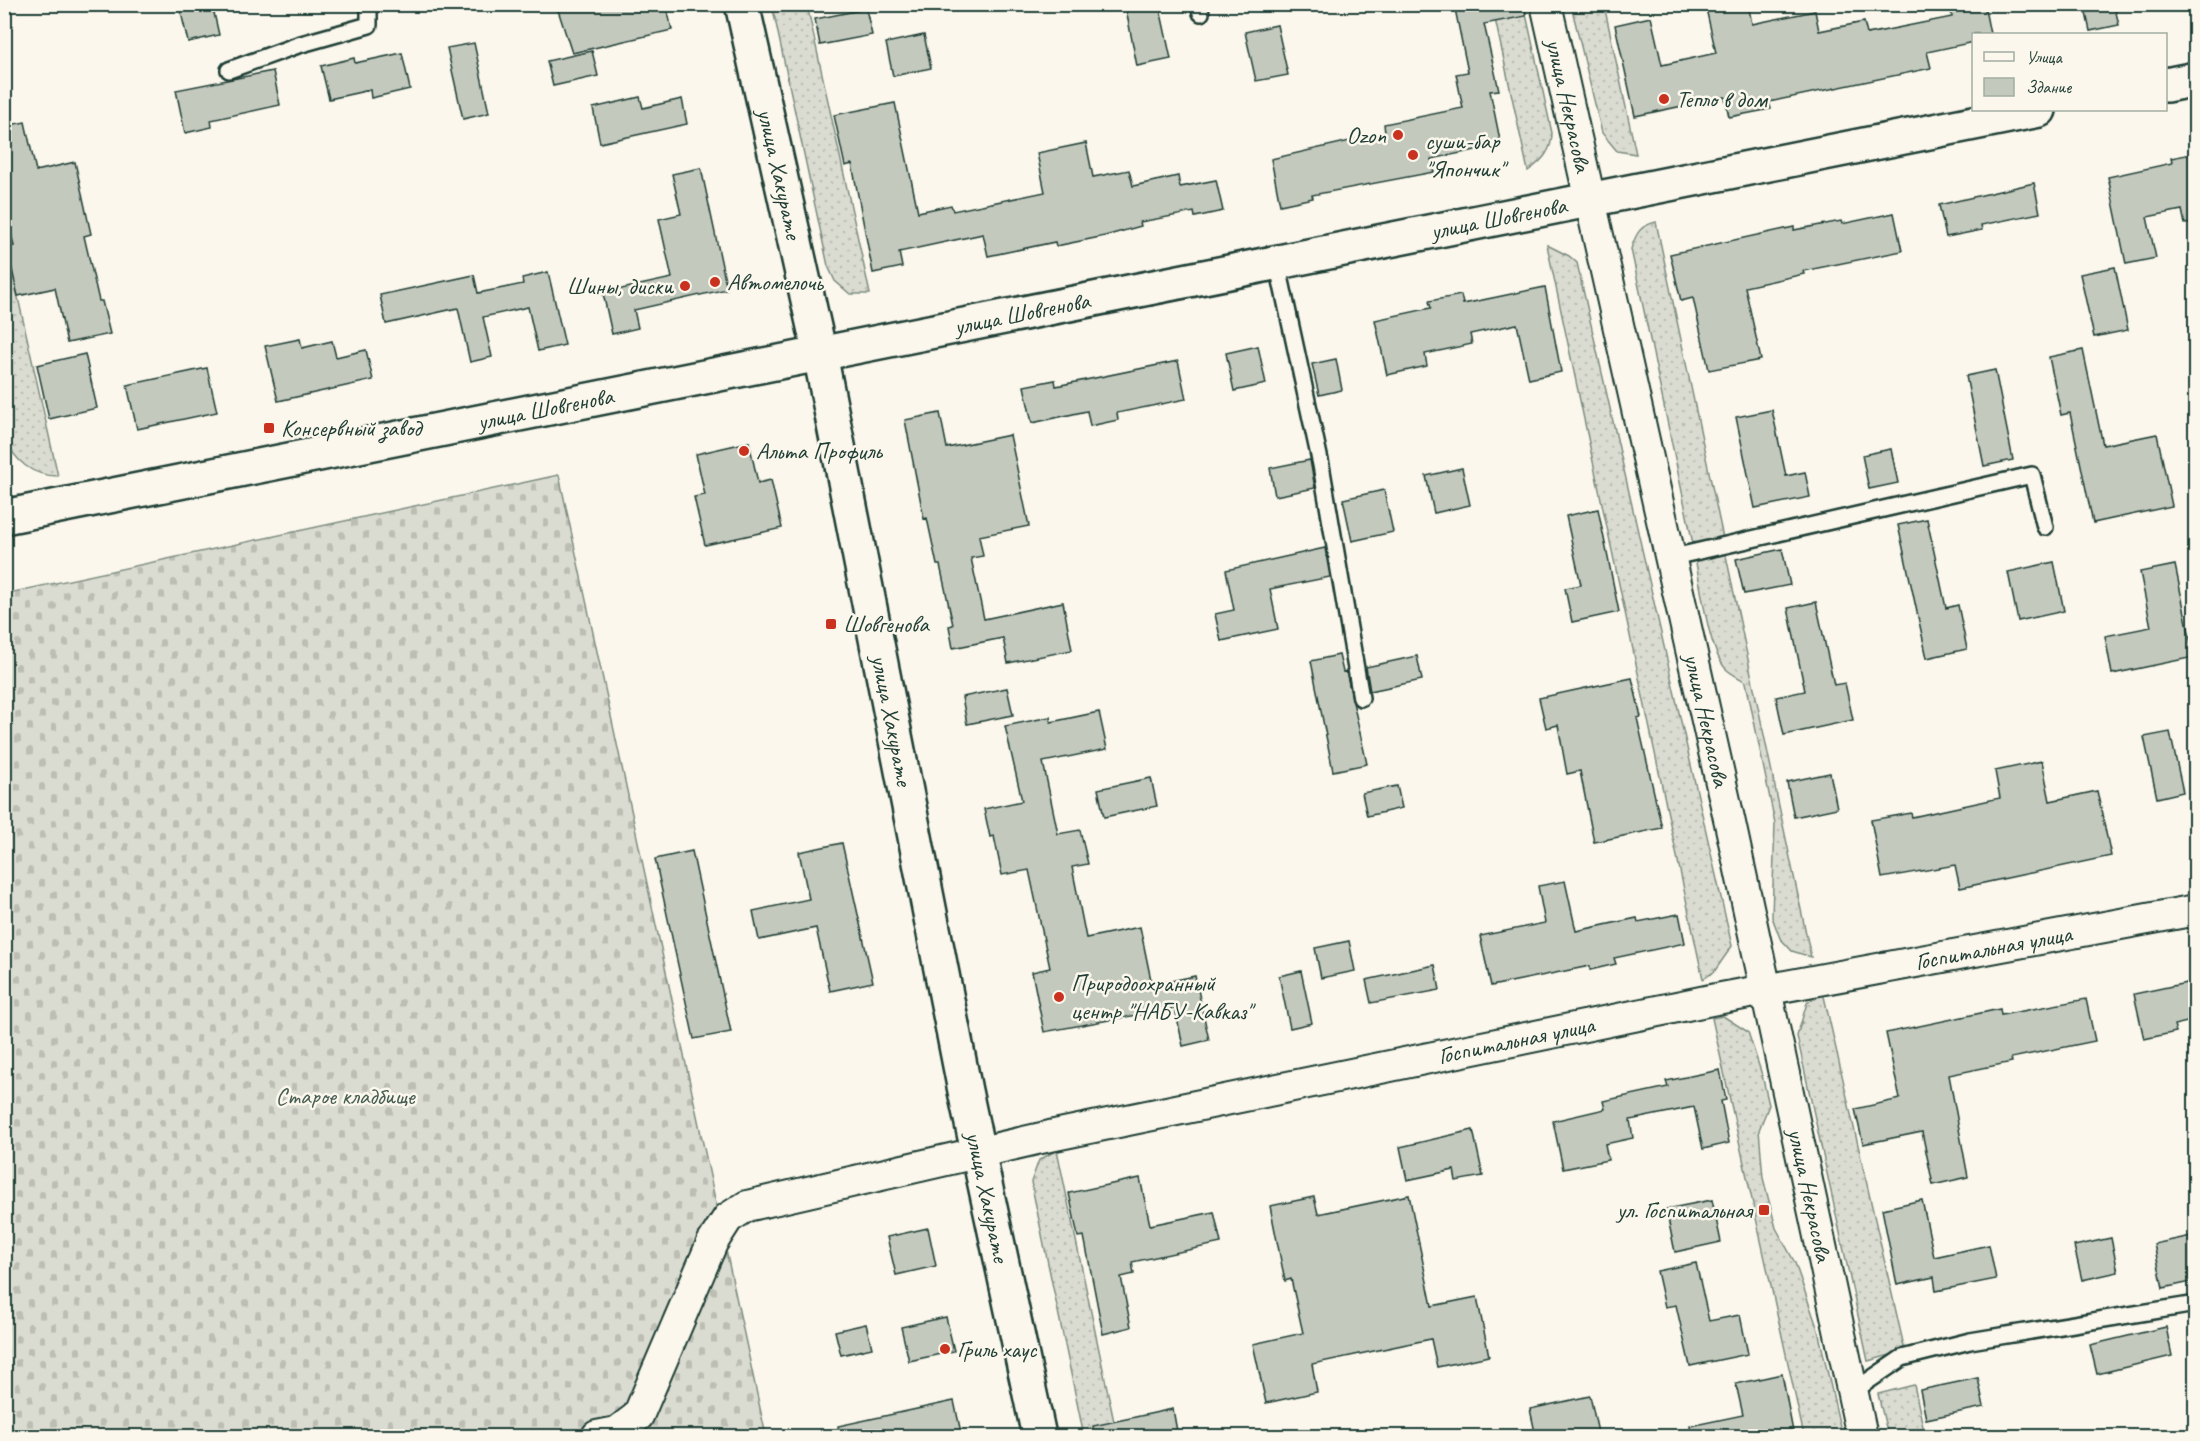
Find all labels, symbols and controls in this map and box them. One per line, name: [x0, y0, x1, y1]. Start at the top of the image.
legend: [1972, 33, 2167, 111]
street label: улица Некрасова: [1539, 34, 1599, 176]
text: Улица: [2026, 46, 2063, 68]
text: Здание: [2026, 76, 2072, 98]
place label: Тепло в дом: [1676, 84, 1769, 114]
marker: Тепло в дом: [1657, 92, 1671, 106]
street label: улица Хакурате: [750, 104, 809, 244]
place label: Ozon: [1347, 120, 1386, 150]
place label: суши-бар "Япончик": [1425, 126, 1510, 184]
marker: Ozon: [1391, 128, 1405, 142]
marker: суши-бар "Япончик": [1406, 148, 1420, 162]
street label: улица Шовгенова: [1426, 190, 1570, 247]
place label: Автомелочь: [727, 267, 824, 297]
place label: Шины, диски: [566, 271, 674, 301]
marker: Автомелочь: [708, 275, 722, 289]
marker: Шины, диски: [678, 279, 692, 293]
street label: улица Шовгенова: [949, 285, 1094, 342]
street label: улица Шовгенова: [473, 380, 617, 437]
place label: Консервный завод: [281, 413, 424, 444]
marker: Консервный завод: [262, 421, 276, 435]
place label: Альта Профиль: [756, 436, 883, 466]
marker: Альта Профиль: [737, 444, 751, 458]
place label: Шовгенова: [843, 609, 930, 639]
marker: Шовгенова: [824, 617, 838, 631]
street label: улица Некрасова: [1677, 649, 1737, 791]
street label: улица Хакурате: [864, 650, 920, 791]
street label: Госпитальная улица: [1913, 918, 2075, 977]
place label: Природоохранный центр "НАБУ-Кавказ": [1071, 968, 1257, 1026]
marker: Природоохранный центр "НАБУ-Кавказ": [1052, 990, 1066, 1004]
street label: Госпитальная улица: [1435, 1009, 1598, 1071]
park label: Старое кладбище: [275, 1081, 417, 1111]
street label: улица Некрасова: [1781, 1124, 1839, 1266]
street label: улица Хакурате: [959, 1127, 1017, 1267]
place label: ул. Госпитальная: [1615, 1195, 1754, 1225]
marker: ул. Госпитальная: [1757, 1203, 1771, 1217]
place label: Гриль хаус: [957, 1334, 1038, 1364]
marker: Гриль хаус: [938, 1342, 952, 1356]

